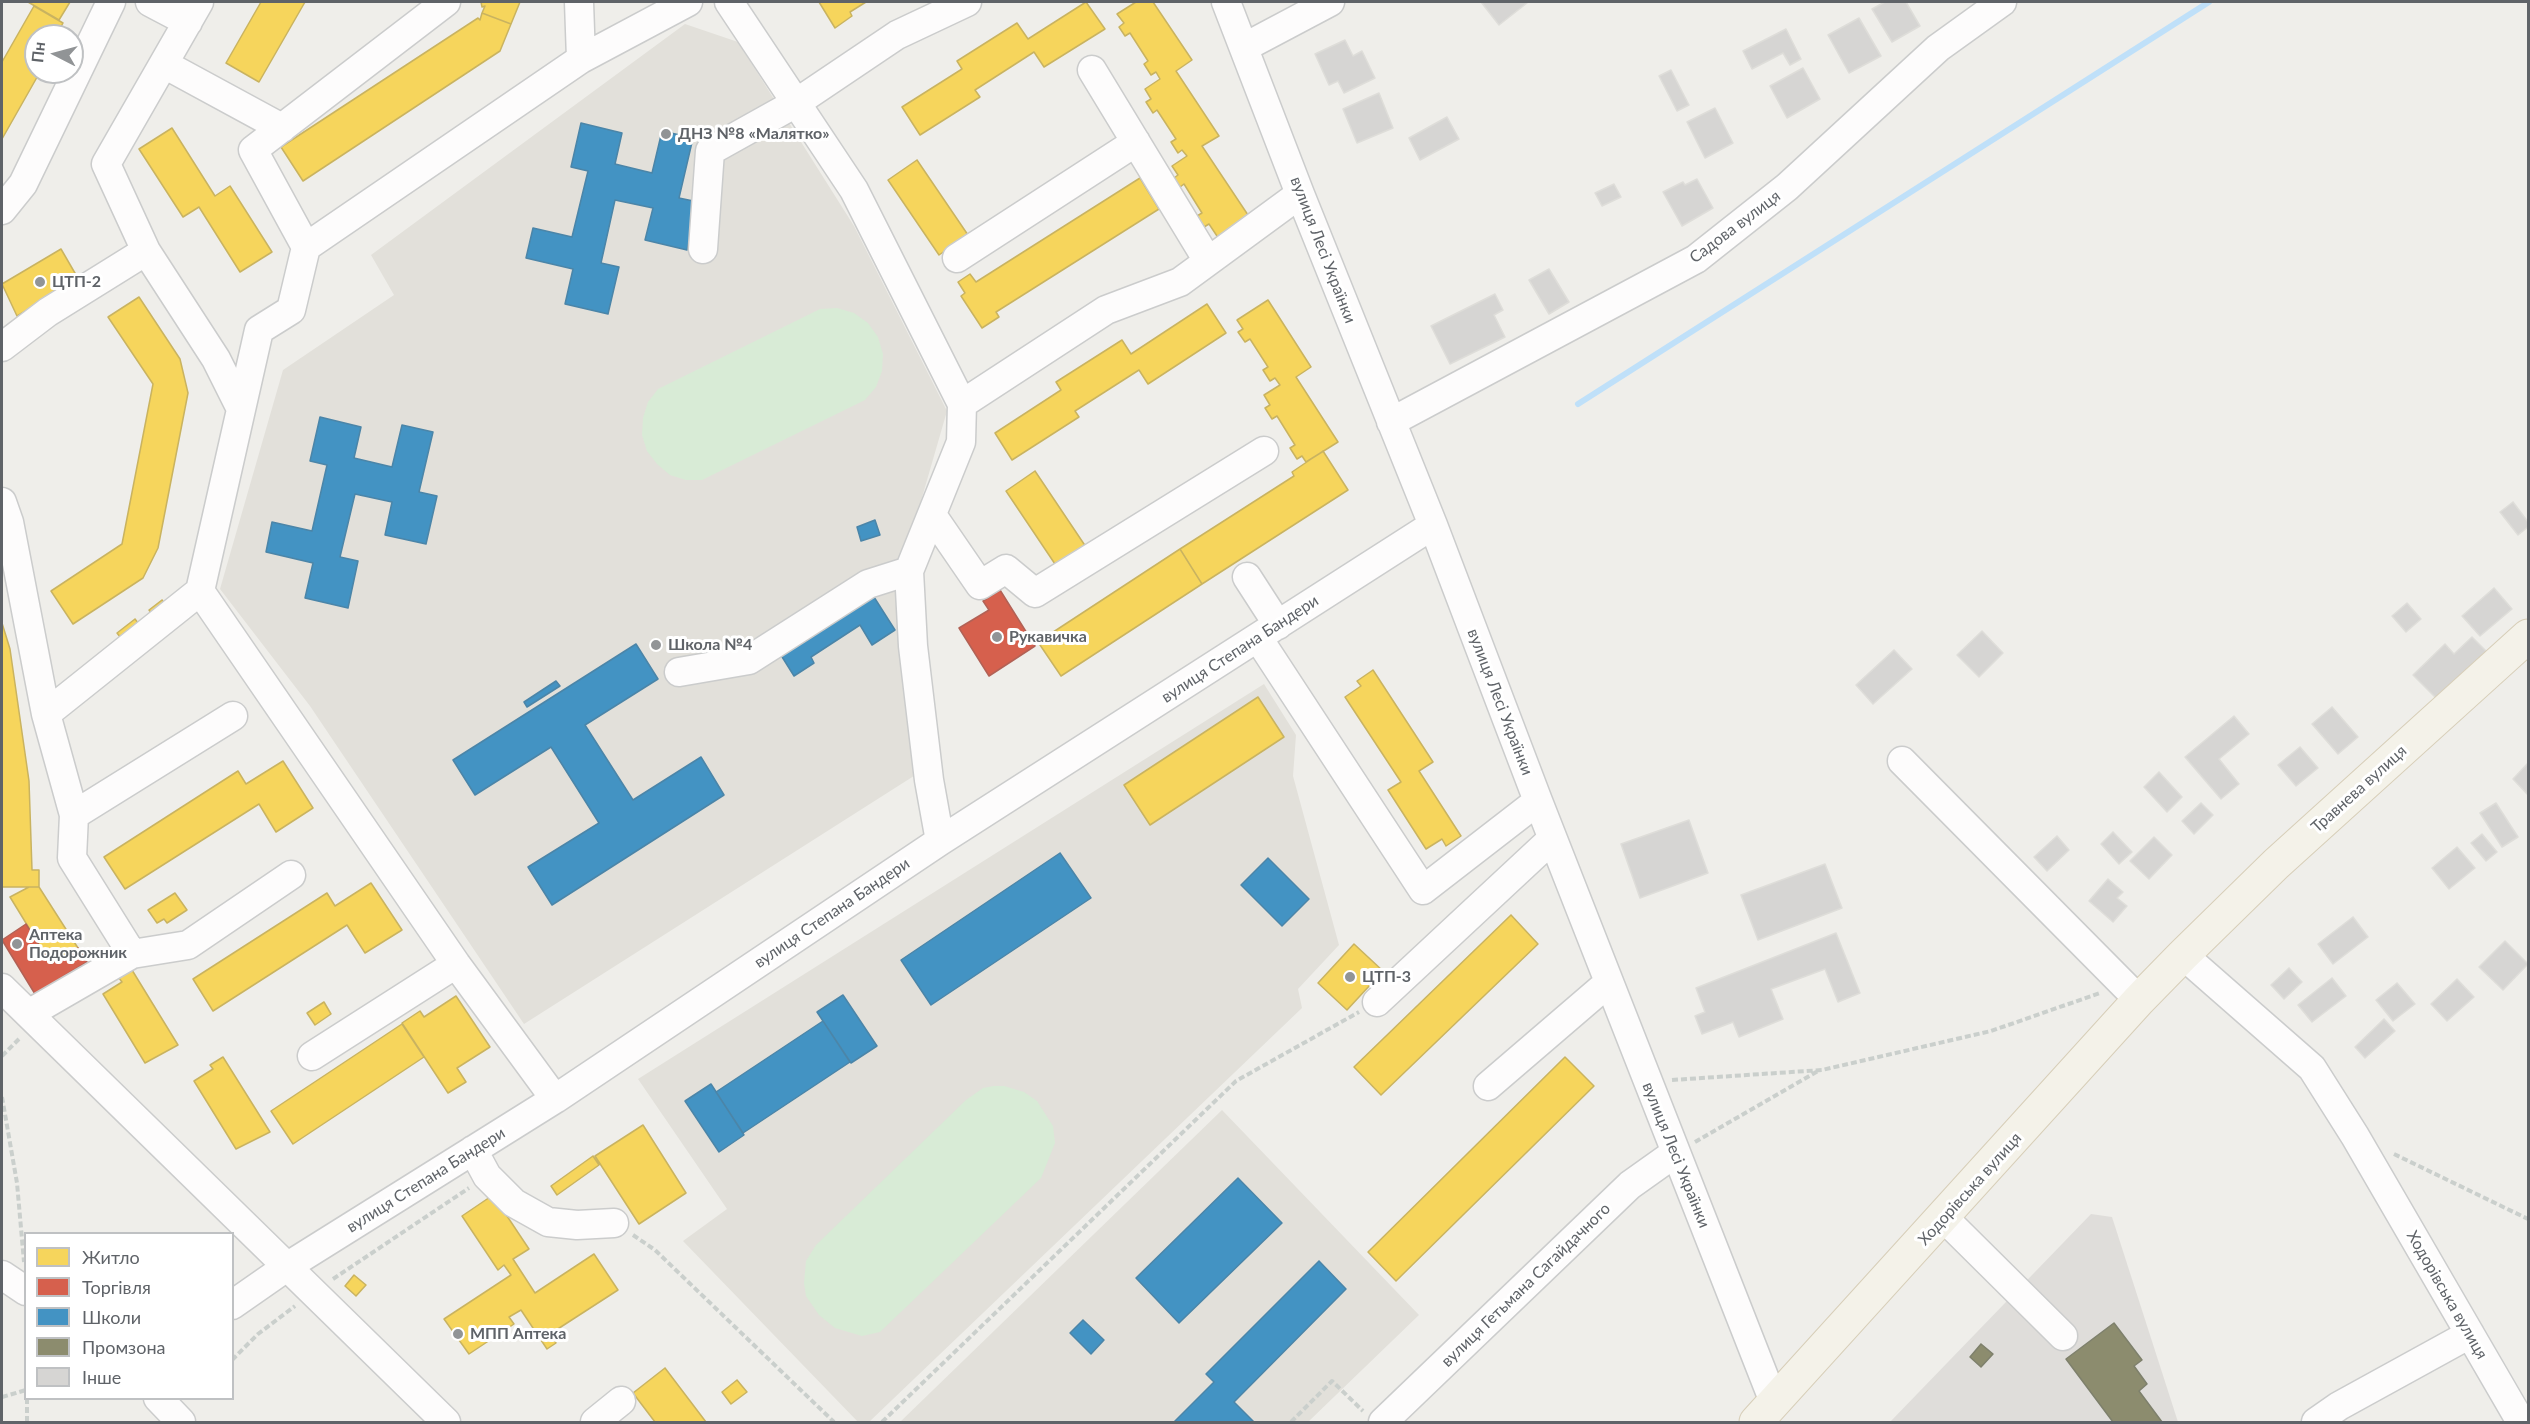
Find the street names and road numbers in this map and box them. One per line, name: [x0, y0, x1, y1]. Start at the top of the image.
street label: вулиця Лесі Українки: [1286, 174, 1360, 326]
street label: Садова вулиця: [1686, 187, 1784, 267]
street label: вулиця Степана Бандери: [1158, 591, 1322, 707]
street label: вулиця Лесі Українки: [1463, 626, 1537, 778]
street label: Травнева вулиця: [2307, 741, 2411, 837]
street label: вулиця Степана Бандери: [751, 854, 913, 972]
street label: вулиця Лесі Українки: [1638, 1079, 1714, 1231]
street label: вулиця Степана Бандери: [343, 1123, 509, 1237]
street label: Ходорівська вулиця: [1914, 1129, 2026, 1249]
street label: вулиця Гетьмана Сагайдачного: [1438, 1199, 1614, 1371]
street label: Ходорівська вулиця: [2402, 1227, 2492, 1363]

